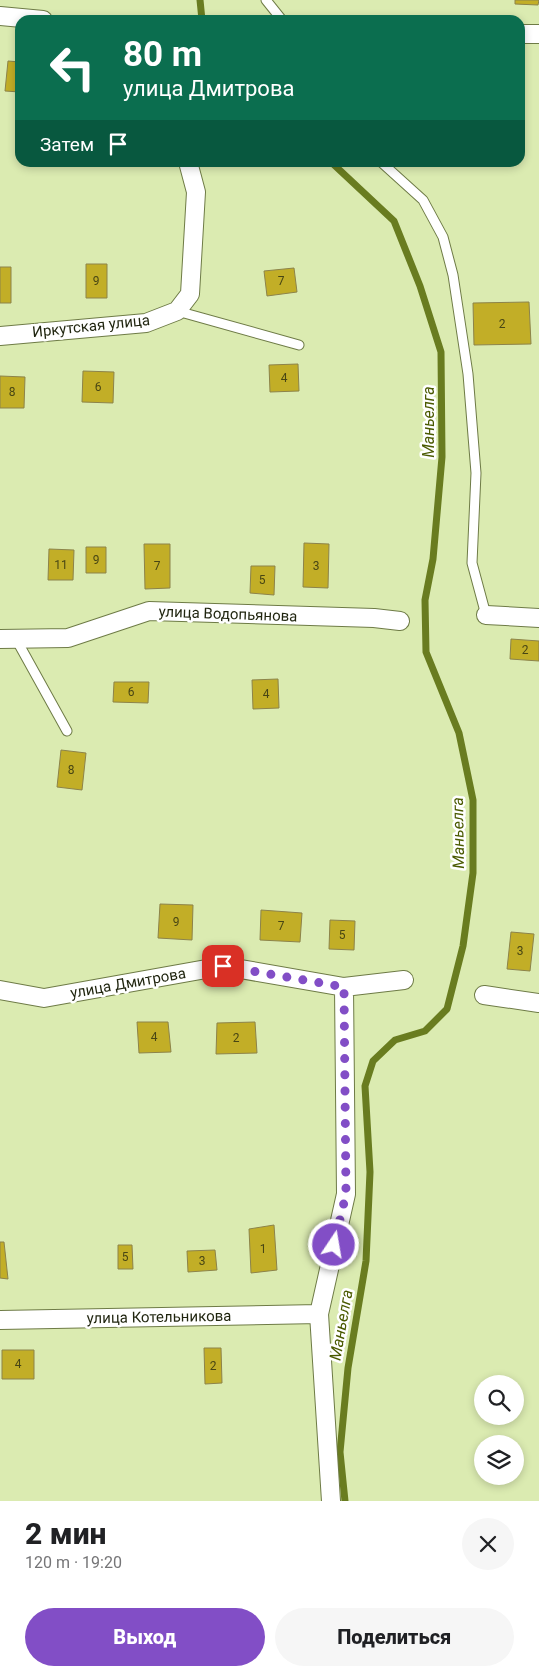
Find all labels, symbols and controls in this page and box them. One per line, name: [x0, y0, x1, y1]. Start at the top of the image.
text: 80 m: [123, 34, 202, 75]
icon: left: [40, 35, 105, 100]
text: улица Дмитрова: [123, 76, 294, 101]
icon: arrive: [104, 130, 132, 158]
text: Затем: [40, 133, 94, 156]
house number: 9: [93, 274, 99, 288]
house number: 7: [278, 274, 285, 288]
street label: Иркутская улица: [31, 311, 151, 341]
house number: 2: [499, 317, 506, 331]
house number: 4: [281, 371, 288, 385]
house number: 6: [95, 380, 102, 394]
house number: 8: [9, 385, 16, 399]
water label: Маньелга: [419, 386, 438, 458]
house number: 9: [93, 553, 99, 567]
house number: 11: [54, 558, 68, 572]
house number: 7: [154, 559, 161, 573]
house number: 3: [313, 559, 319, 573]
house number: 5: [259, 573, 266, 587]
street label: улица Водопьянова: [158, 603, 298, 625]
house number: 2: [522, 643, 529, 657]
house number: 6: [128, 685, 135, 699]
house number: 4: [263, 687, 270, 701]
house number: 8: [68, 763, 75, 777]
water label: Маньелга: [448, 797, 468, 869]
house number: 9: [173, 915, 179, 929]
house number: 7: [278, 919, 285, 933]
house number: 5: [339, 928, 346, 942]
house number: 3: [517, 944, 523, 958]
pin: [202, 945, 244, 987]
icon: arrive: [209, 952, 237, 980]
street label: улица Дмитрова: [69, 964, 187, 1002]
house number: 4: [151, 1030, 158, 1044]
house number: 2: [233, 1031, 240, 1045]
position arrow: [307, 1218, 359, 1270]
house number: 1: [260, 1242, 266, 1256]
house number: 5: [122, 1250, 129, 1264]
house number: 3: [199, 1254, 205, 1268]
water label: Маньелга: [325, 1288, 357, 1362]
street label: улица Котельникова: [87, 1307, 231, 1327]
house number: 4: [15, 1357, 22, 1371]
house number: 2: [210, 1359, 217, 1373]
map controls: [474, 1375, 524, 1485]
button: search: [474, 1375, 524, 1425]
button: layers: [474, 1435, 524, 1485]
text: 2 мин: [25, 1516, 106, 1551]
button: close: [462, 1518, 514, 1570]
text: 120 m · 19:20: [25, 1553, 122, 1572]
button: Выход: [25, 1608, 265, 1666]
button: Поделиться: [275, 1608, 514, 1666]

